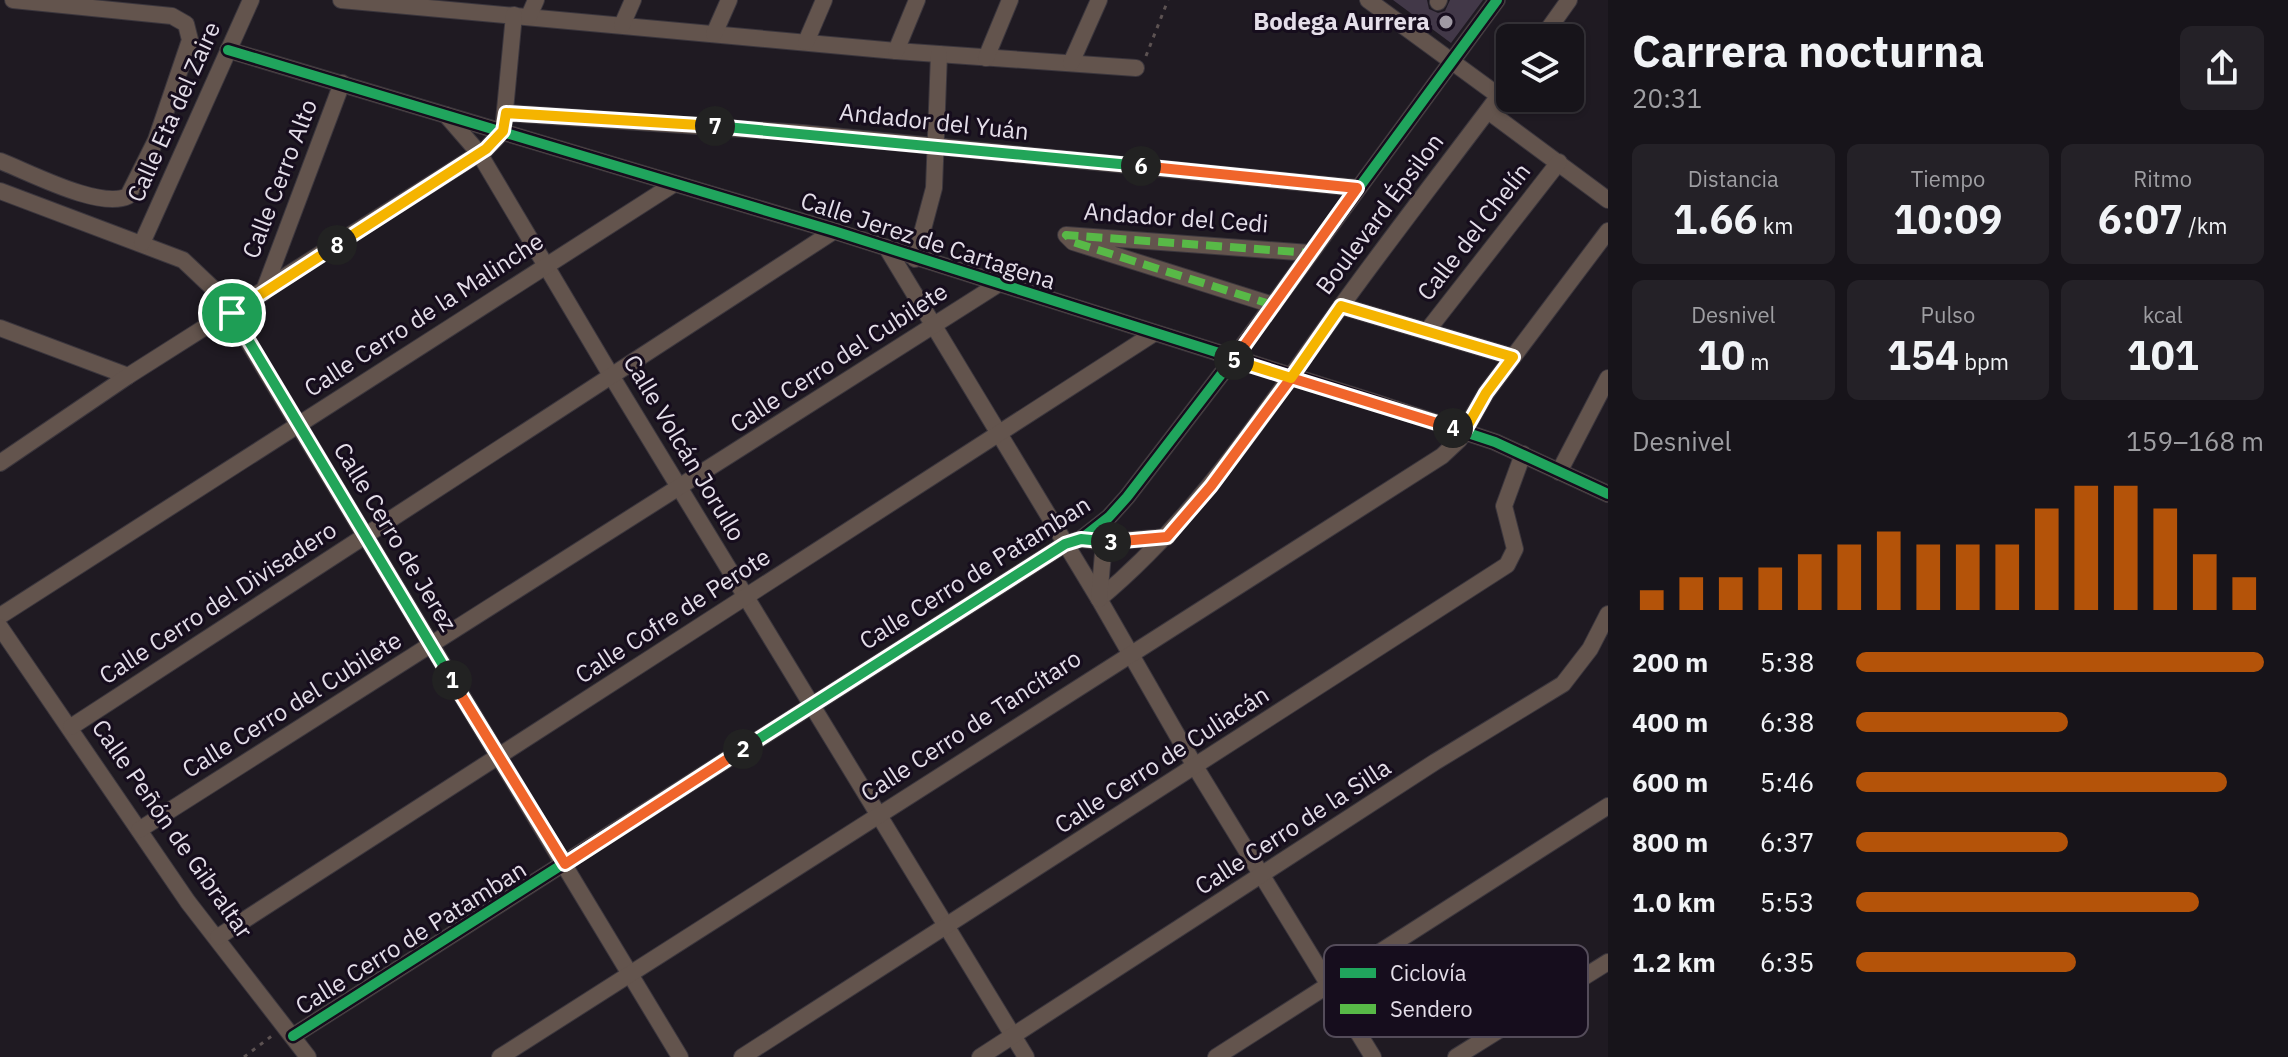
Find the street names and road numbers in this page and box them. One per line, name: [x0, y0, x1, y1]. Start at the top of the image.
street label: Calle Eta del Zaire: [119, 16, 227, 207]
street label: Calle Cerro Alto: [234, 95, 324, 263]
street label: Andador del Yuán: [838, 95, 1030, 147]
street label: Boulevard Épsilon: [1308, 126, 1450, 301]
street label: Calle del Chelín: [1409, 156, 1537, 307]
street label: Calle Jerez de Cartagena: [797, 184, 1060, 296]
street label: Andador del Cedi: [1083, 195, 1269, 239]
street label: Calle Cerro de la Malinche: [298, 225, 549, 404]
street label: Calle Cerro del Cubilete: [724, 275, 953, 440]
street label: Calle Volcán Jorullo: [617, 348, 753, 547]
street label: Calle Cerro de Jerez: [327, 436, 465, 637]
street label: Calle Cerro de Patamban: [853, 488, 1096, 656]
street label: Calle Cerro del Divisadero: [93, 513, 342, 691]
street label: Calle Cofre de Perote: [569, 540, 776, 690]
street label: Calle Cerro del Cubilete: [176, 624, 407, 785]
street label: Calle Cerro de Tancítaro: [854, 642, 1087, 809]
street label: Calle Cerro de Culiacán: [1048, 678, 1275, 840]
street label: Calle Peñón de Gibraltar: [85, 713, 261, 944]
street label: Calle Cerro de la Silla: [1188, 751, 1397, 902]
street label: Calle Cerro de Patamban: [289, 853, 532, 1021]

